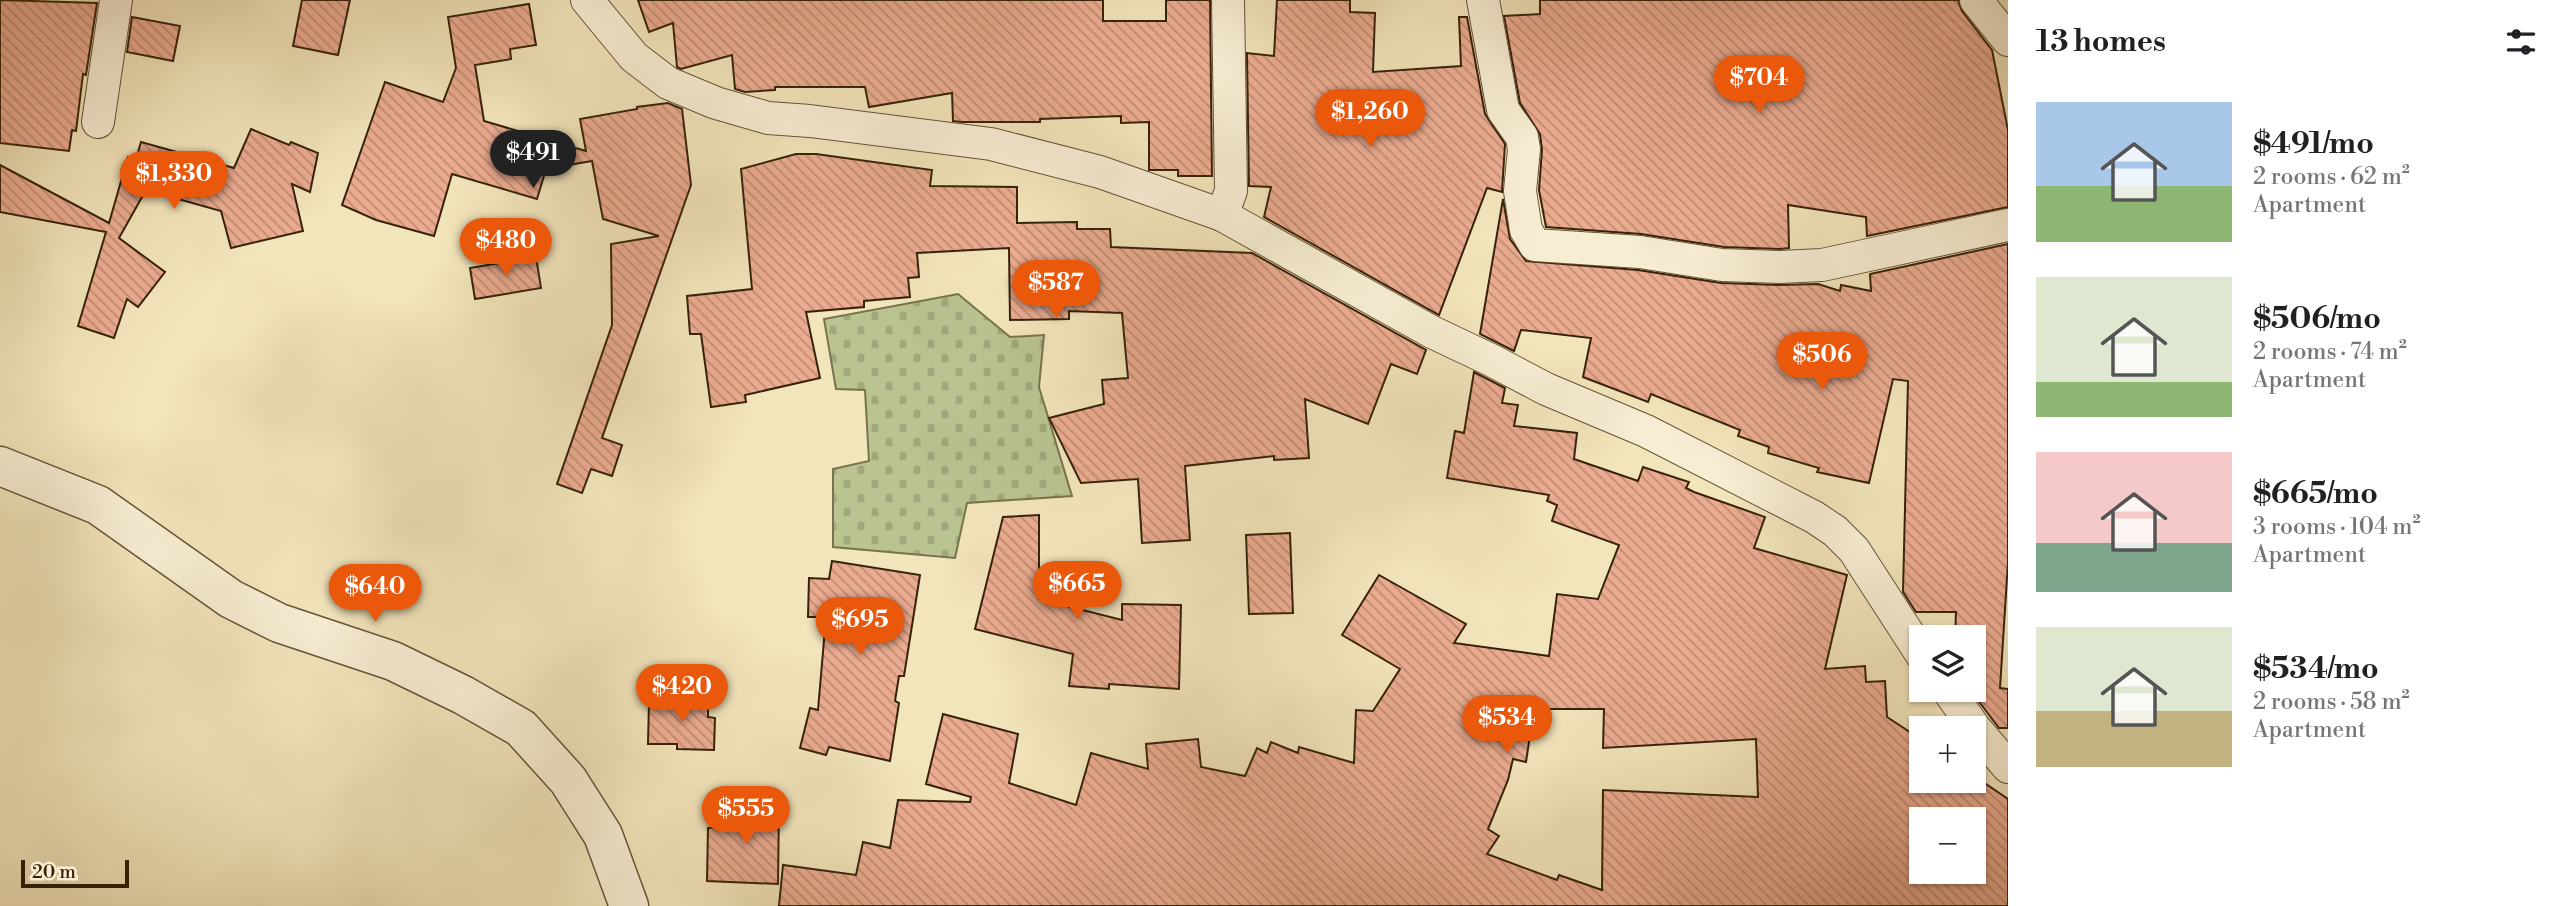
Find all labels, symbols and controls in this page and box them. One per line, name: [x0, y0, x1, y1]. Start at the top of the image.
text: 13 homes: [2036, 23, 2166, 61]
icon: filters: [2502, 23, 2540, 61]
pin: $704: [1718, 55, 1800, 115]
text: $704: [1730, 64, 1788, 92]
pin: $1,260: [1313, 90, 1427, 149]
text: $1,260: [1331, 98, 1409, 126]
text: $491/mo: [2253, 125, 2374, 163]
pin: $491: [492, 130, 574, 190]
icon: home: [2092, 130, 2176, 214]
text: $491: [506, 139, 560, 167]
pin: $1,330: [117, 152, 231, 211]
text: $1,330: [136, 160, 212, 188]
text: 2 rooms · 62 m²: [2253, 163, 2410, 191]
text: Apartment: [2253, 191, 2366, 219]
pin: $480: [465, 218, 547, 278]
text: $480: [476, 227, 536, 255]
pin: $587: [1015, 260, 1097, 320]
text: $587: [1028, 269, 1084, 297]
text: $506/mo: [2253, 300, 2381, 338]
icon: home: [2092, 305, 2176, 389]
pin: $506: [1781, 332, 1863, 392]
text: 2 rooms · 74 m²: [2253, 338, 2407, 366]
text: $506: [1792, 341, 1852, 369]
text: Apartment: [2253, 366, 2366, 394]
text: $665/mo: [2253, 475, 2378, 513]
icon: home: [2092, 480, 2176, 564]
text: 3 rooms · 104 m²: [2253, 513, 2421, 541]
text: Apartment: [2253, 541, 2366, 569]
pin: $665: [1036, 562, 1118, 621]
pin: $640: [334, 564, 416, 624]
text: $665: [1049, 570, 1105, 598]
text: $640: [345, 573, 405, 601]
pin: $695: [819, 598, 901, 657]
text: $695: [832, 606, 888, 634]
map controls: [1909, 625, 1986, 884]
button: layers: [1909, 625, 1986, 702]
text: $534/mo: [2253, 650, 2379, 688]
icon: home: [2092, 655, 2176, 739]
pin: $420: [641, 664, 723, 724]
text: $420: [652, 673, 712, 701]
text: 2 rooms · 58 m²: [2253, 688, 2410, 716]
pin: $534: [1466, 696, 1548, 755]
text: $534: [1478, 704, 1536, 732]
button: +: [1909, 716, 1986, 793]
text: Apartment: [2253, 716, 2366, 744]
pin: $555: [705, 786, 787, 846]
text: $555: [718, 795, 774, 823]
button: −: [1909, 807, 1986, 884]
scale bar: [21, 857, 130, 889]
text: 20 m: [32, 860, 76, 884]

